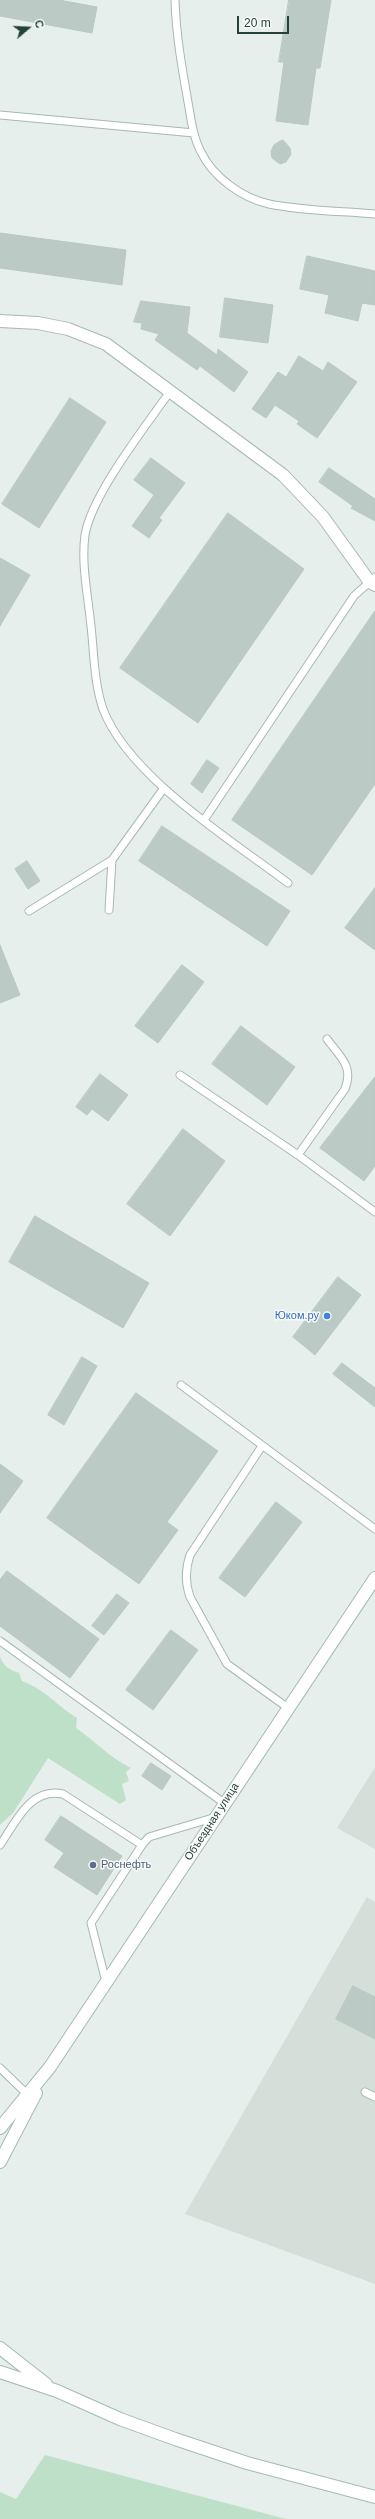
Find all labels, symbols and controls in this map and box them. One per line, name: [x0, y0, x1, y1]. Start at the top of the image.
north arrow: [8, 8, 48, 48]
scale bar: [239, 8, 291, 34]
text: 20 m: [244, 16, 271, 30]
text: С: [32, 18, 46, 30]
place label: Юком.ру: [275, 1309, 319, 1323]
marker: Юком.ру: [322, 1311, 332, 1321]
street label: Объездная улица: [182, 1781, 242, 1863]
place label: Роснефть: [101, 1858, 151, 1872]
marker: Роснефть: [88, 1860, 98, 1870]

